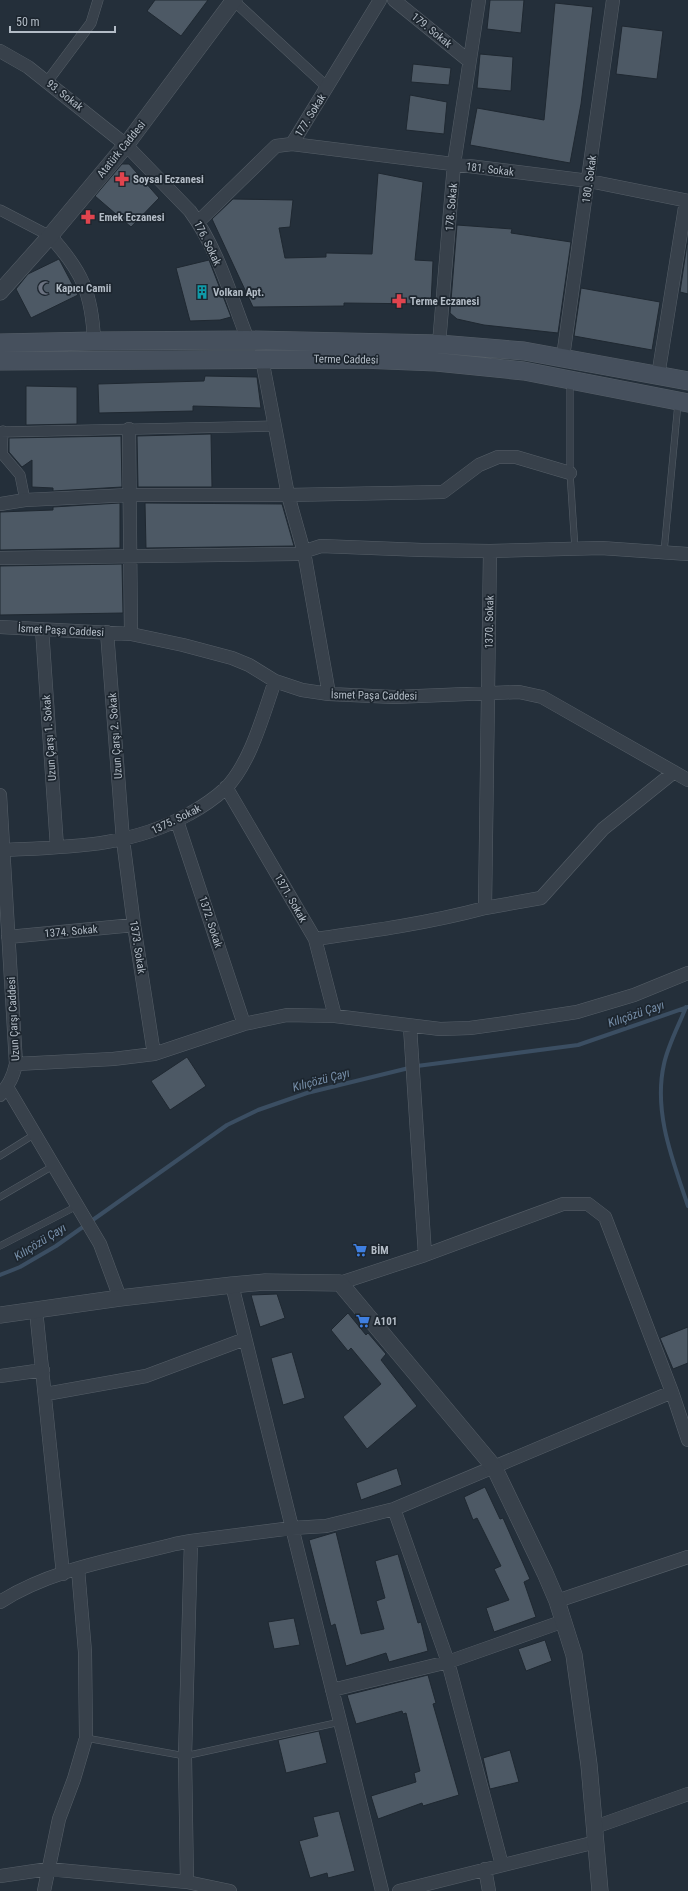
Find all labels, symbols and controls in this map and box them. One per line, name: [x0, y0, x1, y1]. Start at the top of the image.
scale bar: [10, 8, 115, 34]
street label: 179. Sokak: [409, 10, 455, 51]
text: 50 m: [16, 15, 40, 29]
street label: 93. Sokak: [44, 77, 86, 114]
street label: 177. Sokak: [292, 91, 329, 139]
street label: Atatürk Caddesi: [95, 118, 148, 180]
street label: 180. Sokak: [580, 154, 599, 204]
street label: 181. Sokak: [465, 160, 515, 179]
pharmacy icon: Soysal Eczanesi: [114, 171, 130, 187]
place label: Soysal Eczanesi: [133, 173, 204, 186]
street label: 178. Sokak: [443, 182, 460, 232]
pharmacy icon: Emek Eczanesi: [80, 209, 96, 225]
place label: Emek Eczanesi: [99, 211, 165, 224]
street label: 176. Sokak: [191, 219, 224, 268]
mosque icon: Kapıcı Camii: [37, 280, 53, 296]
place label: Kapıcı Camii: [56, 282, 111, 295]
building icon: Volkan Apt.: [194, 284, 210, 300]
place label: Volkan Apt.: [213, 286, 264, 299]
pharmacy icon: Terme Eczanesi: [391, 293, 407, 309]
place label: Terme Eczanesi: [410, 295, 480, 308]
street label: Terme Caddesi: [313, 352, 378, 367]
street label: 1370. Sokak: [483, 595, 496, 649]
street label: İsmet Paşa Caddesi: [18, 622, 104, 639]
street label: İsmet Paşa Caddesi: [331, 688, 417, 703]
street label: Uzun Çarşı 2. Sokak: [106, 692, 125, 780]
street label: Uzun Çarşı 1. Sokak: [40, 694, 59, 782]
street label: 1375. Sokak: [149, 802, 203, 837]
street label: 1371. Sokak: [272, 872, 310, 925]
street label: 1372. Sokak: [196, 895, 225, 950]
street label: 1373. Sokak: [127, 920, 148, 975]
street label: 1374. Sokak: [44, 923, 98, 940]
street label: Uzun Çarşı Caddesi: [5, 977, 22, 1061]
water label: Kılıçözü Çayı: [606, 998, 666, 1030]
water label: Kılıçözü Çayı: [291, 1066, 351, 1094]
water label: Kılıçözü Çayı: [11, 1220, 69, 1264]
supermarket icon: BİM: [352, 1242, 368, 1258]
place label: BİM: [371, 1243, 388, 1257]
supermarket icon: A101: [355, 1313, 371, 1329]
place label: A101: [374, 1315, 397, 1328]

